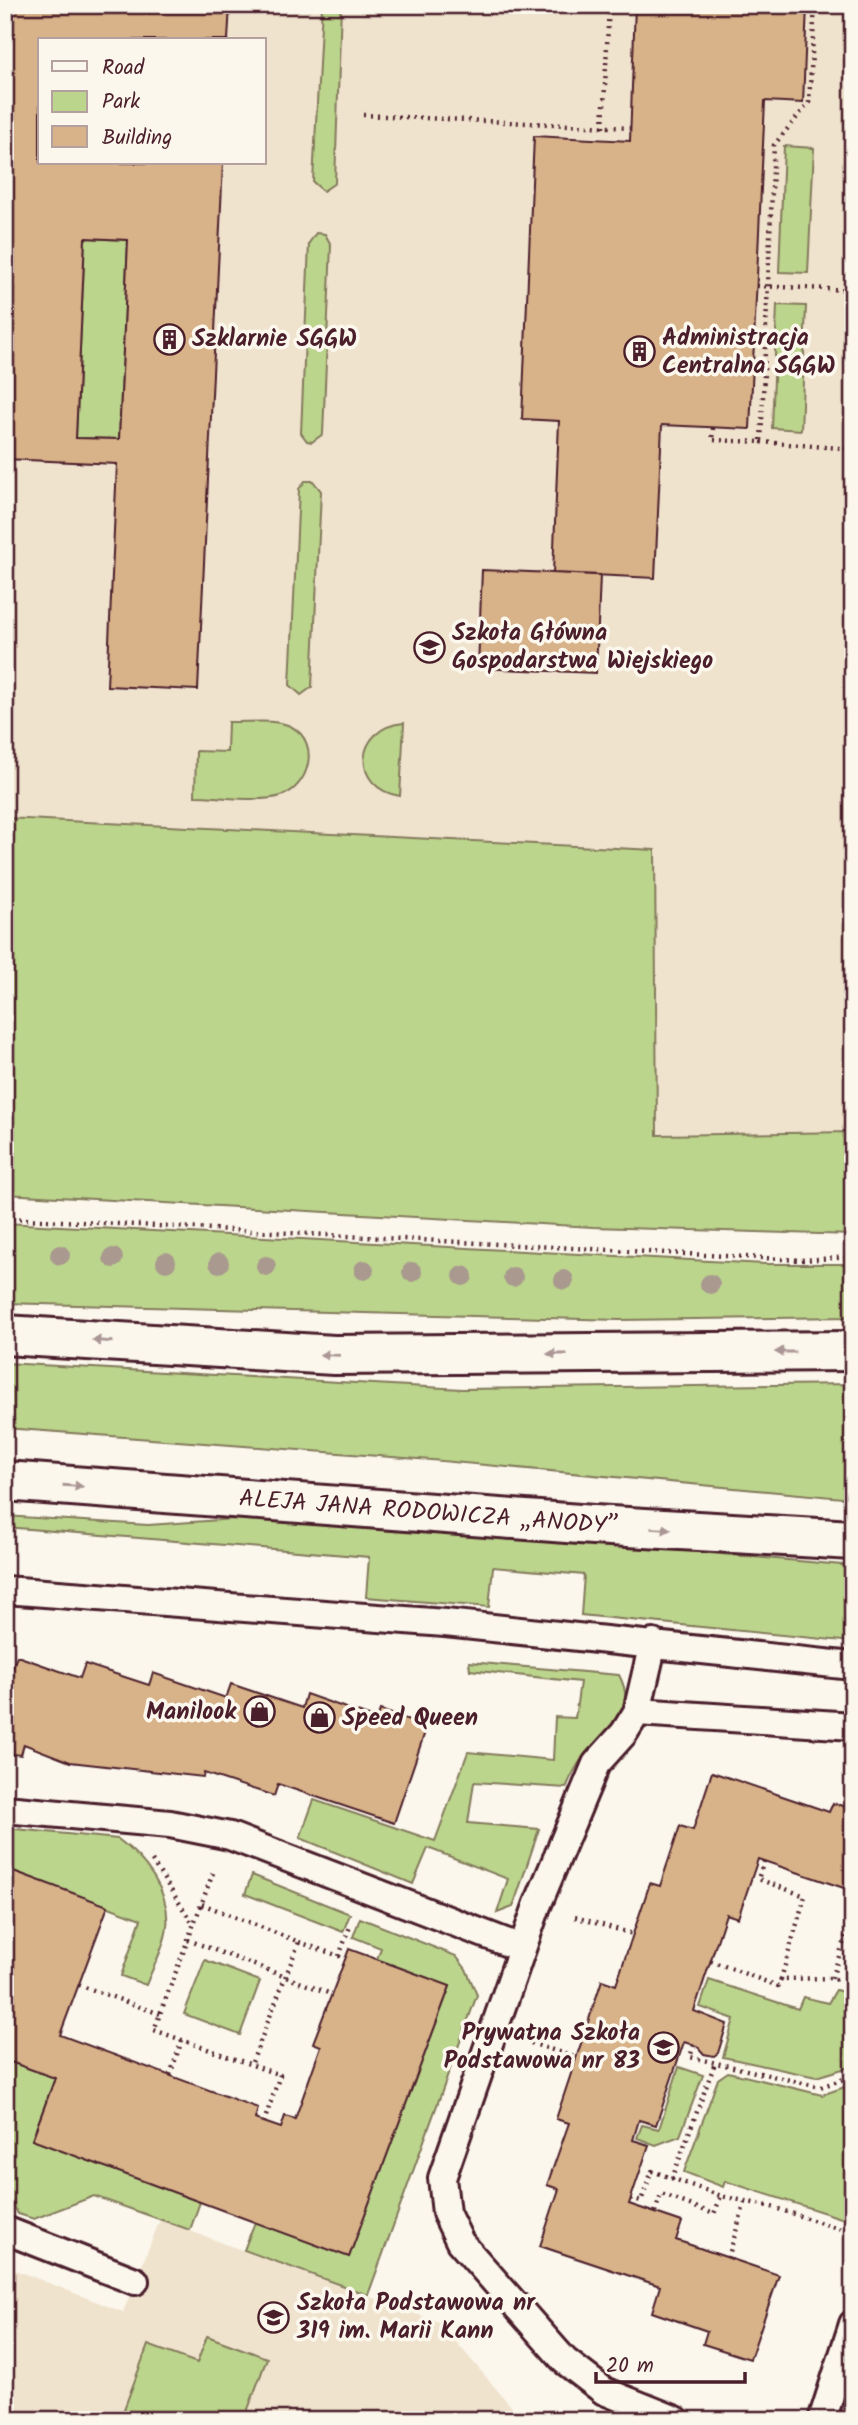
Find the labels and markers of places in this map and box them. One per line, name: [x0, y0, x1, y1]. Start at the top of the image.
place label: Administracja Centralna SGGW: [662, 319, 835, 386]
place label: Szklarnie SGGW: [192, 320, 357, 359]
building icon: Szklarnie SGGW: [152, 322, 186, 356]
building icon: Administracja Centralna SGGW: [622, 335, 656, 369]
place label: Szkoła Główna Gospodarstwa Wiejskiego: [452, 614, 713, 681]
school or university icon: Szkoła Główna Gospodarstwa Wiejskiego: [412, 630, 446, 664]
place label: Manilook: [146, 1693, 237, 1732]
shop icon: Manilook: [242, 1695, 276, 1729]
place label: Speed Queen: [342, 1699, 478, 1738]
shop icon: Speed Queen: [302, 1701, 336, 1735]
place label: Prywatna Szkoła Podstawowa nr 83: [444, 2014, 640, 2081]
school or university icon: Prywatna Szkoła Podstawowa nr 83: [646, 2030, 680, 2064]
place label: Szkoła Podstawowa nr 319 im. Marii Kann: [296, 2284, 536, 2351]
school or university icon: Szkoła Podstawowa nr 319 im. Marii Kann: [257, 2300, 291, 2334]

